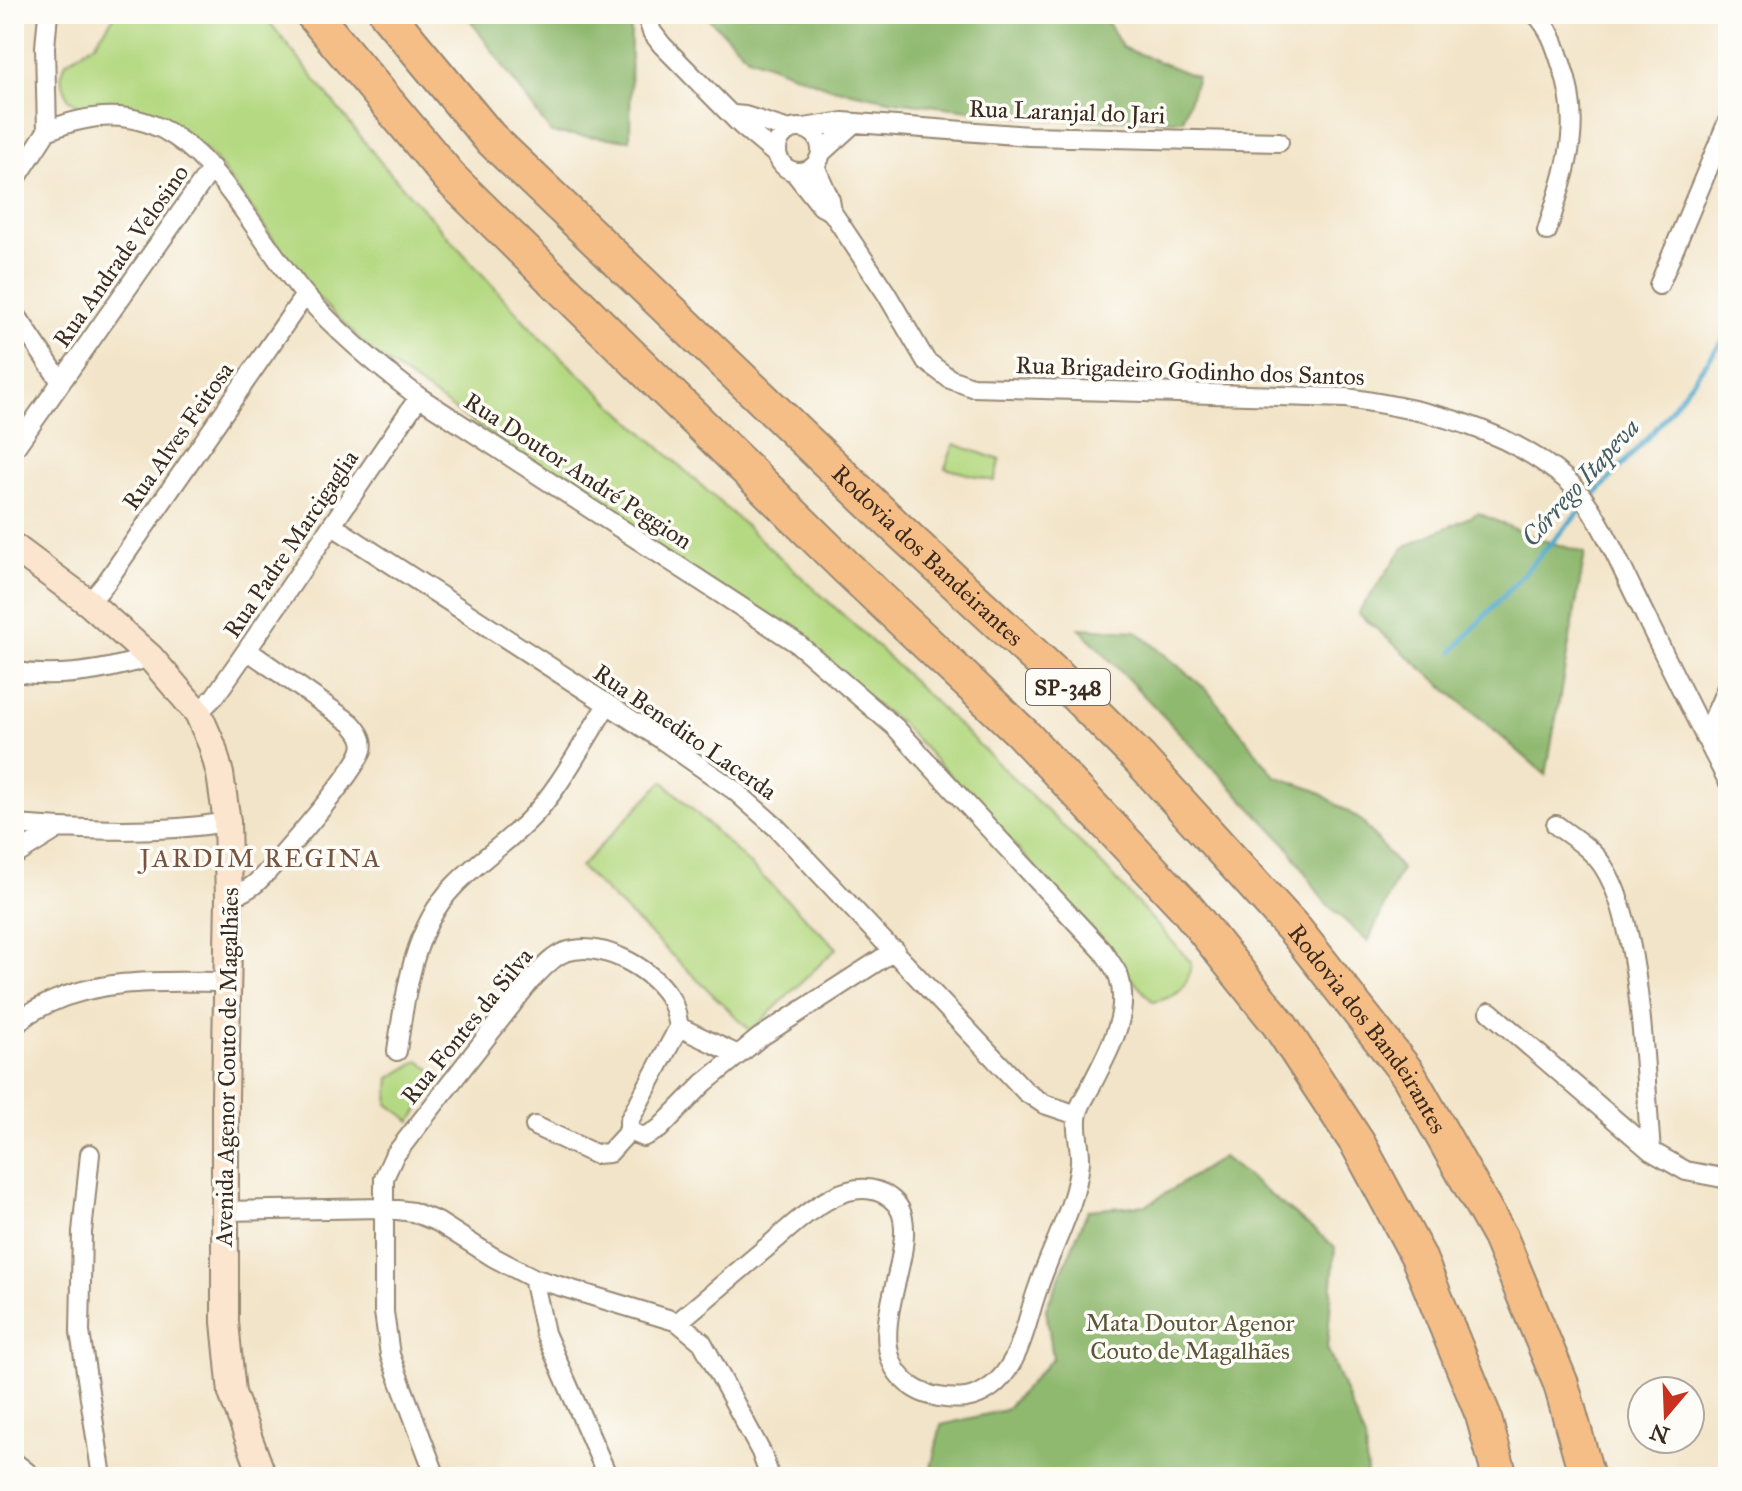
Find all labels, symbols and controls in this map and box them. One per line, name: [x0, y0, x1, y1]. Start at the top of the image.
street label: Rua Laranjal do Jari: [968, 94, 1166, 130]
street label: Rua Andrade Velosino: [47, 159, 195, 353]
street label: Rua Brigadeiro Godinho dos Santos: [1015, 350, 1365, 392]
street label: Rua Alves Feitosa: [116, 356, 241, 516]
street label: Rua Doutor André Peggion: [458, 386, 698, 556]
water label: Córrego Itapeva: [1514, 411, 1647, 553]
street label: Rua Padre Marcigaglia: [217, 444, 366, 644]
street label: Rodovia dos Bandeirantes: [825, 459, 1030, 653]
street label: Rua Benedito Lacerda: [587, 657, 783, 807]
road number: SP-348: [1026, 669, 1110, 705]
district label: JARDIM REGINA: [137, 842, 382, 874]
street label: Avenida Agenor Couto de Magalhães: [209, 887, 245, 1248]
street label: Rodovia dos Bandeirantes: [1281, 918, 1453, 1139]
street label: Rua Fontes da Silva: [395, 941, 540, 1110]
park label: Mata Doutor Agenor Couto de Magalhães: [1085, 1308, 1295, 1366]
north arrow: [1626, 1375, 1706, 1455]
text: N: [1646, 1418, 1673, 1449]

